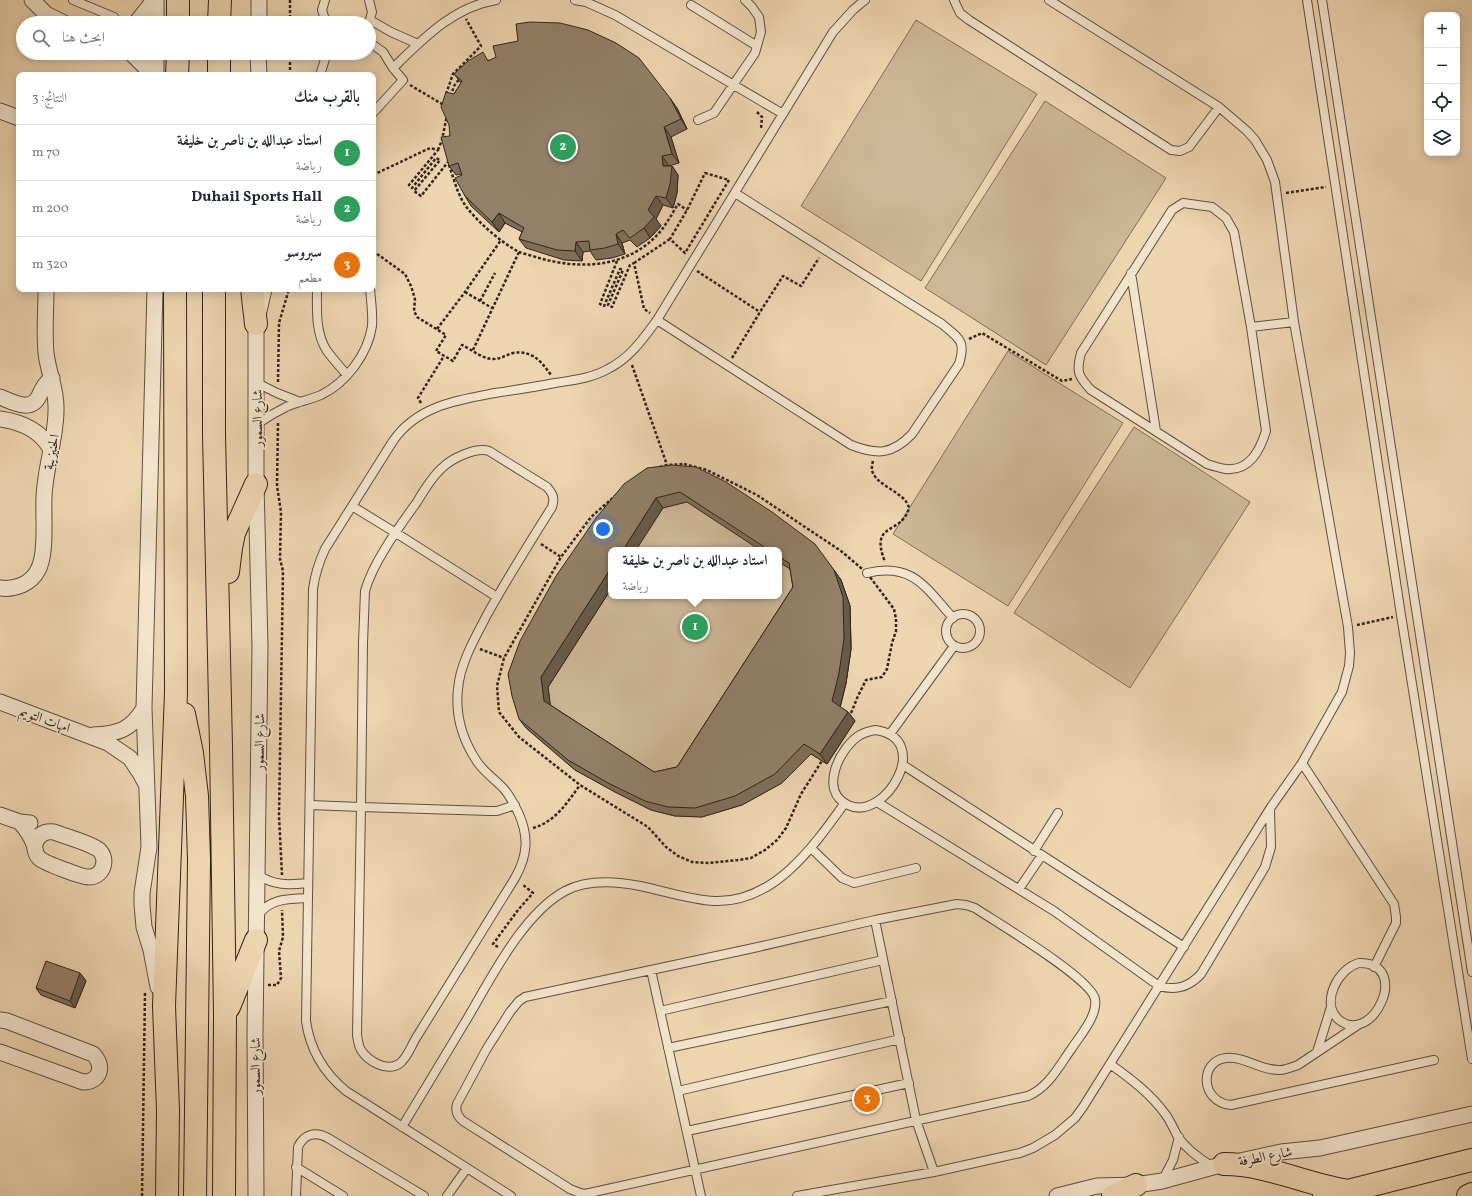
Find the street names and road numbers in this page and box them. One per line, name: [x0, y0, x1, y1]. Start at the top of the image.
street label: شارع السمور: [249, 389, 269, 449]
street label: الحنيزيبة: [40, 433, 65, 472]
street label: امهات التويم: [16, 702, 72, 740]
street label: شارع السمور: [250, 713, 272, 773]
street label: شارع السمور: [247, 1037, 267, 1097]
street label: شارع الطرفة: [1237, 1143, 1294, 1173]

